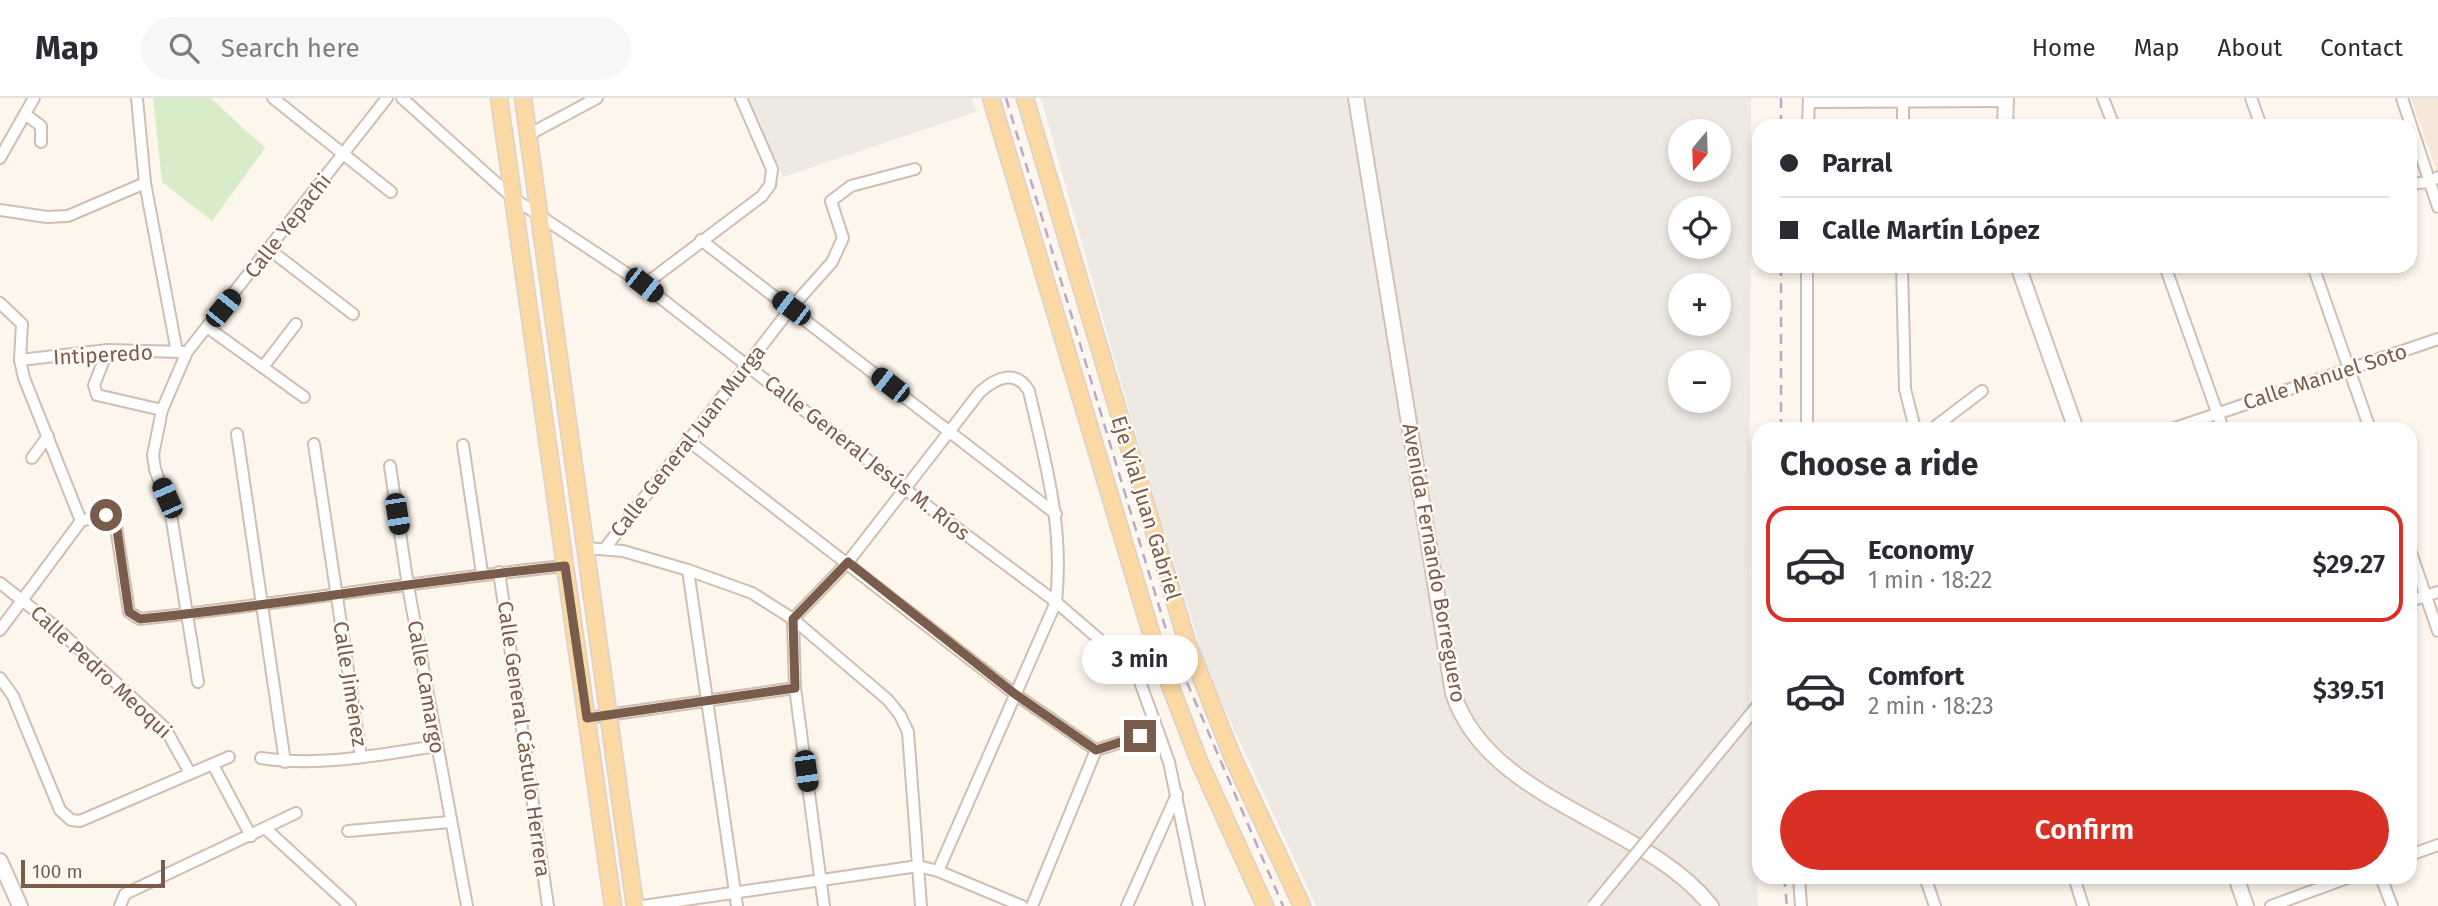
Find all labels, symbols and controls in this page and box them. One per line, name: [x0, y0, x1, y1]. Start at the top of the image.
search box: [141, 17, 631, 80]
text: Map: [35, 28, 99, 68]
icon: search: [165, 29, 203, 67]
text: Search here: [221, 33, 360, 64]
text: Home: [2032, 34, 2096, 62]
text: Map: [2134, 34, 2180, 62]
text: About: [2218, 34, 2282, 62]
text: Contact: [2320, 34, 2403, 62]
north arrow: [1668, 119, 1731, 182]
map controls: [1668, 119, 1731, 413]
text: Parral: [1822, 148, 1892, 179]
street label: Calle Yepachi: [239, 168, 337, 284]
button: locate: [1668, 196, 1731, 259]
text: Calle Martín López: [1822, 215, 2040, 246]
car: [621, 264, 668, 306]
button: +: [1668, 273, 1731, 336]
car: [202, 285, 245, 331]
car: [768, 287, 815, 329]
street label: Calle Manuel Soto: [2240, 338, 2410, 416]
street label: Intiperedo: [53, 339, 153, 371]
street label: Calle General Juan Murga: [605, 340, 771, 542]
button: −: [1668, 350, 1731, 413]
car: [867, 364, 914, 406]
street label: Calle General Jesús M. Ríos: [759, 370, 975, 546]
street label: Eje Vial Juan Gabriel: [1106, 413, 1186, 603]
street label: Avenida Fernando Borreguero: [1397, 421, 1471, 705]
text: Choose a ride: [1780, 445, 1978, 483]
car: [149, 475, 186, 521]
car: [384, 492, 411, 536]
route start: [90, 499, 122, 531]
icon: car: [1784, 533, 1847, 596]
text: Economy: [1868, 535, 1974, 566]
text: $29.27: [2312, 549, 2385, 580]
text: 1 min · 18:22: [1868, 566, 1992, 594]
street label: Calle General Cástulo Herrera: [492, 599, 556, 879]
street label: Calle Pedro Meoqui: [25, 600, 177, 744]
street label: Calle Camargo: [401, 618, 451, 756]
street label: Calle Jiménez: [327, 619, 373, 749]
callout: 3 min: [1082, 634, 1198, 684]
text: 3 min: [1112, 645, 1168, 673]
icon: car: [1784, 659, 1847, 722]
text: Comfort: [1868, 661, 1964, 692]
text: $39.51: [2313, 675, 2385, 706]
text: 2 min · 18:23: [1868, 692, 1994, 720]
route end: [1124, 720, 1156, 752]
car: [793, 749, 820, 793]
button: Confirm: [1780, 790, 2389, 870]
scale bar: [21, 857, 164, 889]
text: 100 m: [32, 860, 83, 883]

